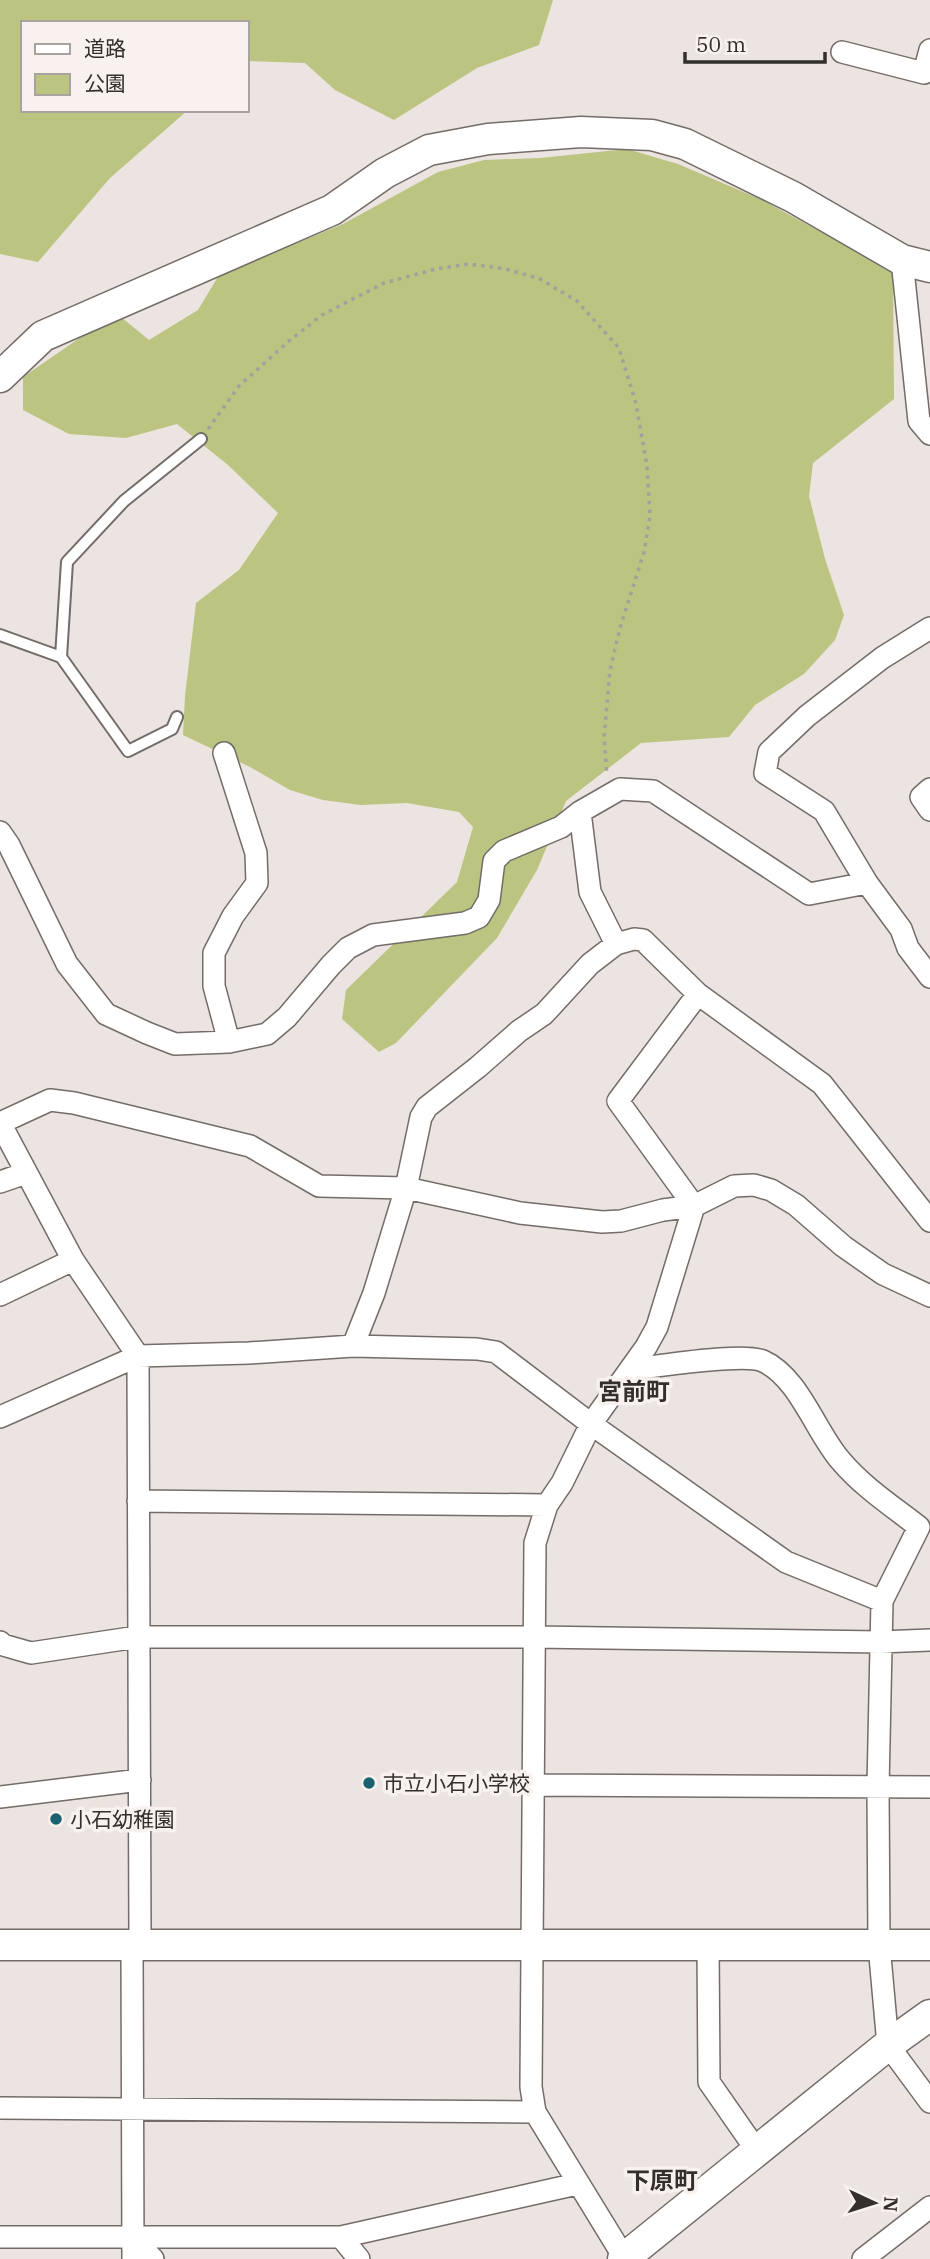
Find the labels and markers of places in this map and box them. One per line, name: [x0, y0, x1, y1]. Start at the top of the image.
place label: 市立小石小学校: [383, 1769, 530, 1797]
marker: 市立小石小学校: [361, 1775, 377, 1791]
place label: 小石幼稚園: [70, 1805, 175, 1833]
marker: 小石幼稚園: [48, 1811, 64, 1827]

